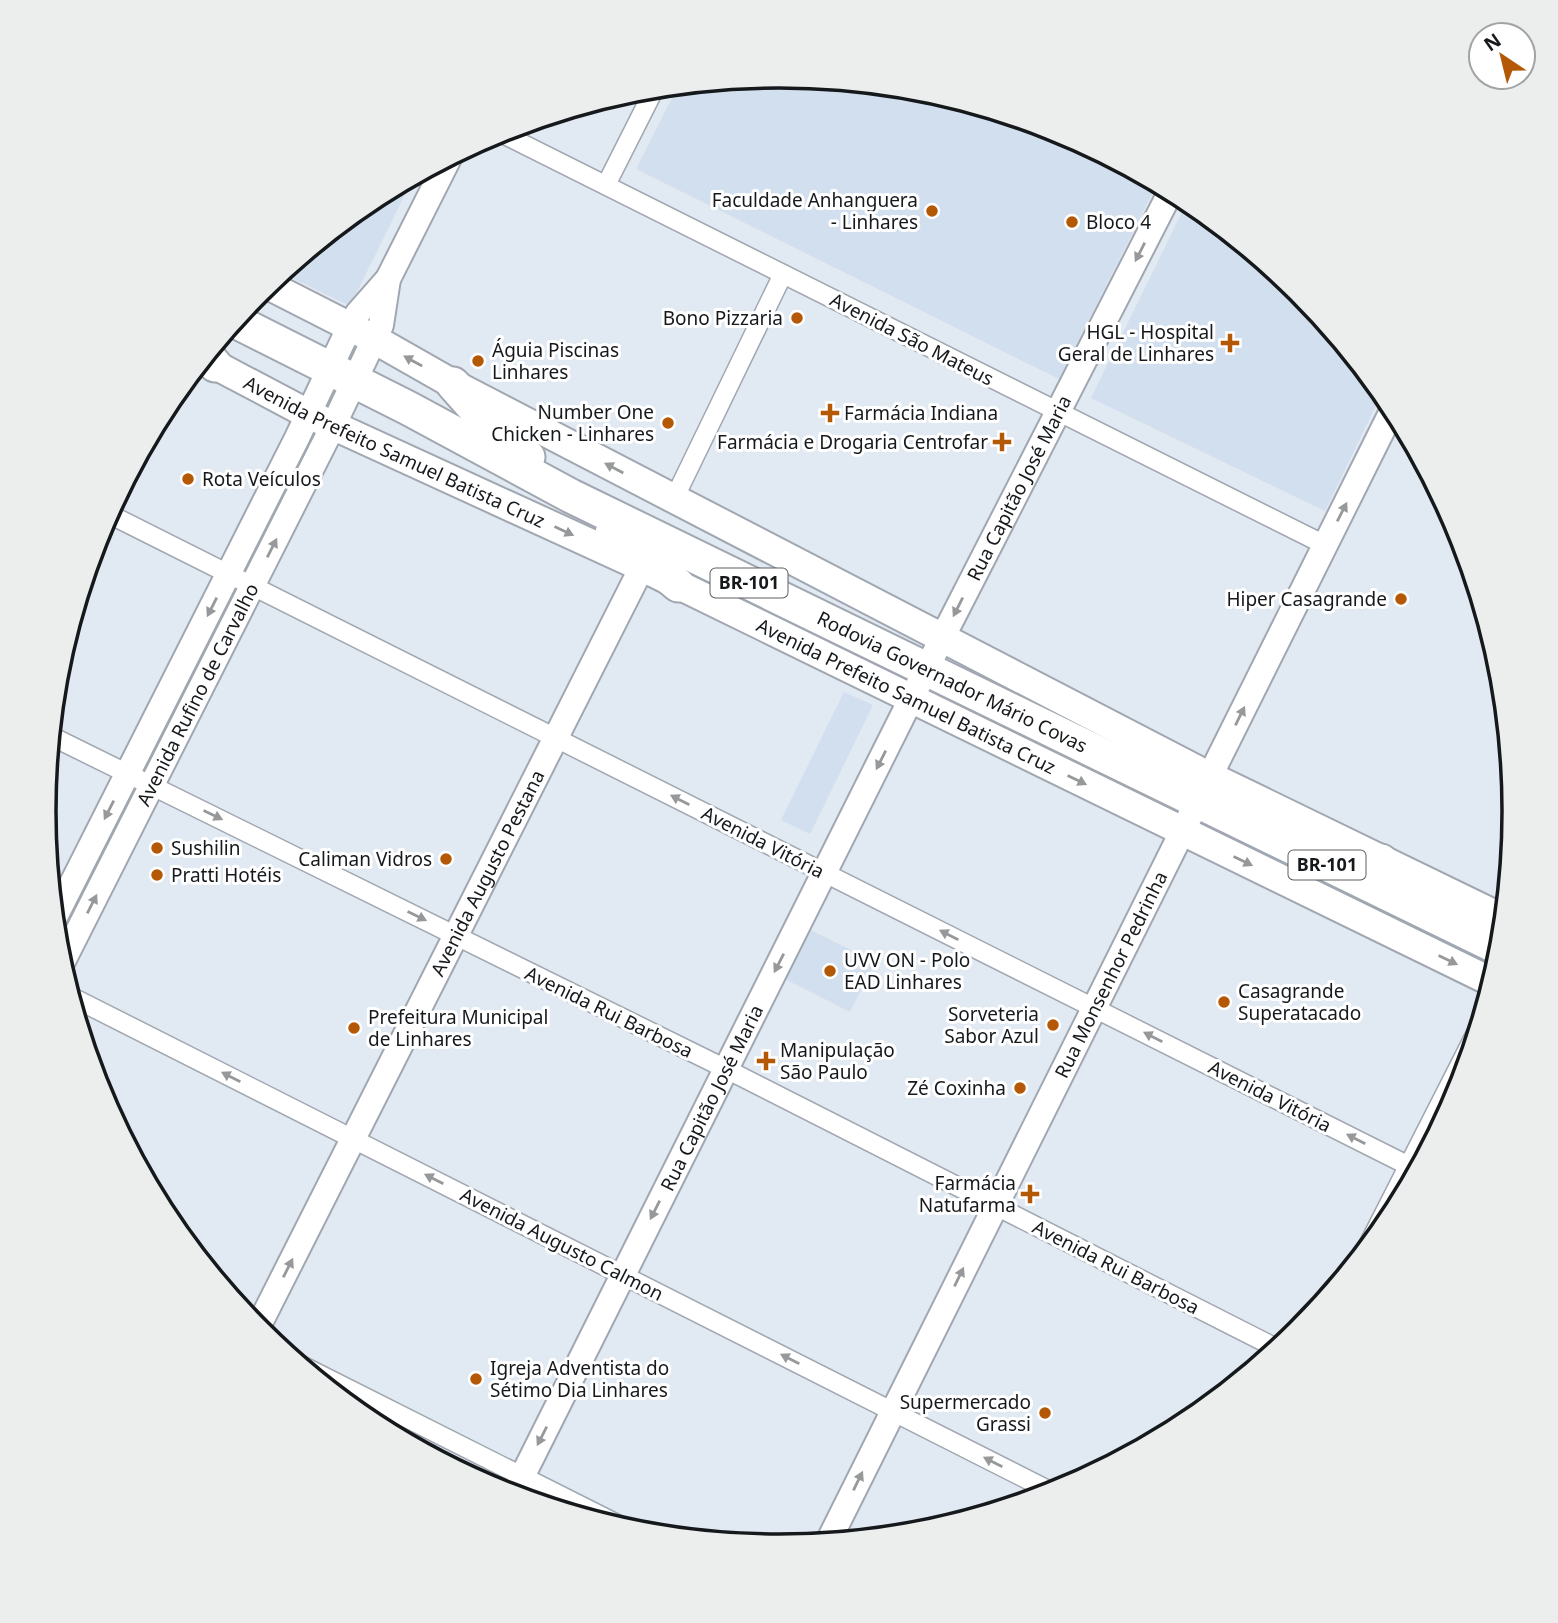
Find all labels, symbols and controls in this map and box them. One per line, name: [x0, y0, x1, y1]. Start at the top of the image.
north arrow: [1467, 21, 1537, 91]
text: N: [1478, 27, 1506, 57]
place label: Faculdade Anhanguera - Linhares: [712, 187, 918, 235]
marker: Faculdade Anhanguera - Linhares: [924, 203, 940, 219]
place label: Bloco 4: [1086, 209, 1151, 235]
marker: Bloco 4: [1064, 214, 1080, 230]
one-way arrow: [1134, 242, 1145, 262]
street label: Avenida São Mateus: [826, 286, 998, 392]
place label: Bono Pizzaria: [663, 305, 783, 331]
marker: Bono Pizzaria: [789, 310, 805, 326]
place label: HGL - Hospital Geral de Linhares: [1058, 319, 1214, 367]
marker: HGL - Hospital Geral de Linhares: [1220, 333, 1240, 353]
place label: Águia Piscinas Linhares: [492, 337, 619, 385]
marker: Águia Piscinas Linhares: [470, 353, 486, 369]
one-way arrow: [403, 355, 423, 367]
street label: Avenida Prefeito Samuel Batista Cruz: [240, 370, 549, 534]
street label: Rua Capitão José Maria: [961, 391, 1077, 585]
place label: Number One Chicken - Linhares: [491, 399, 654, 447]
place label: Farmácia Indiana: [844, 400, 998, 426]
marker: Farmácia Indiana: [822, 405, 838, 421]
marker: Number One Chicken - Linhares: [660, 415, 676, 431]
place label: Farmácia e Drogaria Centrofar: [717, 429, 988, 455]
marker: Farmácia e Drogaria Centrofar: [994, 434, 1010, 450]
one-way arrow: [604, 462, 624, 473]
place label: Rota Veículos: [202, 466, 321, 492]
marker: Rota Veículos: [180, 471, 196, 487]
one-way arrow: [1336, 502, 1347, 522]
one-way arrow: [553, 526, 574, 537]
one-way arrow: [266, 538, 277, 558]
road number: BR-101: [710, 568, 788, 598]
street label: Avenida Rufino de Carvalho: [130, 579, 265, 810]
place label: Hiper Casagrande: [1226, 586, 1387, 612]
marker: Hiper Casagrande: [1393, 591, 1409, 607]
one-way arrow: [206, 597, 217, 617]
one-way arrow: [953, 597, 964, 617]
street label: Rodovia Governador Mário Covas: [813, 605, 1092, 759]
street label: Avenida Prefeito Samuel Batista Cruz: [752, 612, 1060, 780]
one-way arrow: [1235, 706, 1246, 726]
one-way arrow: [875, 750, 886, 770]
street label: Avenida Augusto Pestana: [425, 765, 550, 980]
one-way arrow: [1067, 774, 1087, 785]
one-way arrow: [670, 795, 690, 806]
one-way arrow: [104, 800, 115, 820]
street label: Avenida Vitória: [697, 800, 829, 884]
one-way arrow: [203, 810, 223, 821]
place label: Sushilin: [171, 835, 240, 861]
marker: Sushilin: [149, 840, 165, 856]
place label: Caliman Vidros: [298, 846, 432, 872]
road number: BR-101: [1288, 850, 1366, 880]
marker: Caliman Vidros: [438, 851, 454, 867]
one-way arrow: [1233, 855, 1253, 866]
place label: Pratti Hotéis: [171, 862, 281, 888]
marker: Pratti Hotéis: [149, 867, 165, 883]
street label: Rua Monsenhor Pedrinha: [1048, 867, 1173, 1083]
one-way arrow: [86, 894, 97, 914]
one-way arrow: [407, 910, 427, 922]
one-way arrow: [939, 930, 959, 941]
place label: UVV ON - Polo EAD Linhares: [844, 947, 970, 995]
one-way arrow: [773, 953, 784, 973]
one-way arrow: [1438, 954, 1458, 966]
street label: Avenida Rui Barbosa: [521, 960, 697, 1064]
marker: UVV ON - Polo EAD Linhares: [822, 963, 838, 979]
place label: Casagrande Superatacado: [1238, 978, 1361, 1026]
marker: Casagrande Superatacado: [1216, 994, 1232, 1010]
street label: Rua Capitão José Maria: [654, 1000, 769, 1195]
place label: Sorveteria Sabor Azul: [944, 1001, 1039, 1049]
place label: Prefeitura Municipal de Linhares: [368, 1004, 548, 1052]
marker: Sorveteria Sabor Azul: [1045, 1017, 1061, 1033]
marker: Prefeitura Municipal de Linhares: [346, 1020, 362, 1036]
one-way arrow: [1143, 1032, 1163, 1043]
place label: Manipulação São Paulo: [780, 1037, 895, 1085]
marker: Manipulação São Paulo: [758, 1053, 774, 1069]
street label: Avenida Vitória: [1204, 1054, 1336, 1138]
one-way arrow: [221, 1071, 241, 1082]
place label: Zé Coxinha: [907, 1075, 1006, 1101]
marker: Zé Coxinha: [1012, 1080, 1028, 1096]
one-way arrow: [1346, 1134, 1366, 1145]
place label: Farmácia Natufarma: [919, 1170, 1016, 1218]
one-way arrow: [424, 1174, 444, 1185]
street label: Avenida Augusto Calmon: [456, 1181, 668, 1307]
marker: Farmácia Natufarma: [1022, 1186, 1038, 1202]
one-way arrow: [650, 1200, 661, 1220]
street label: Avenida Rui Barbosa: [1028, 1214, 1204, 1320]
one-way arrow: [282, 1258, 293, 1278]
one-way arrow: [954, 1267, 965, 1287]
one-way arrow: [780, 1354, 800, 1365]
place label: Igreja Adventista do Sétimo Dia Linhares: [490, 1355, 669, 1403]
marker: Igreja Adventista do Sétimo Dia Linhares: [468, 1371, 484, 1387]
place label: Supermercado Grassi: [900, 1389, 1031, 1437]
marker: Supermercado Grassi: [1037, 1405, 1053, 1421]
one-way arrow: [537, 1426, 548, 1446]
one-way arrow: [983, 1456, 1003, 1467]
one-way arrow: [853, 1471, 864, 1491]

